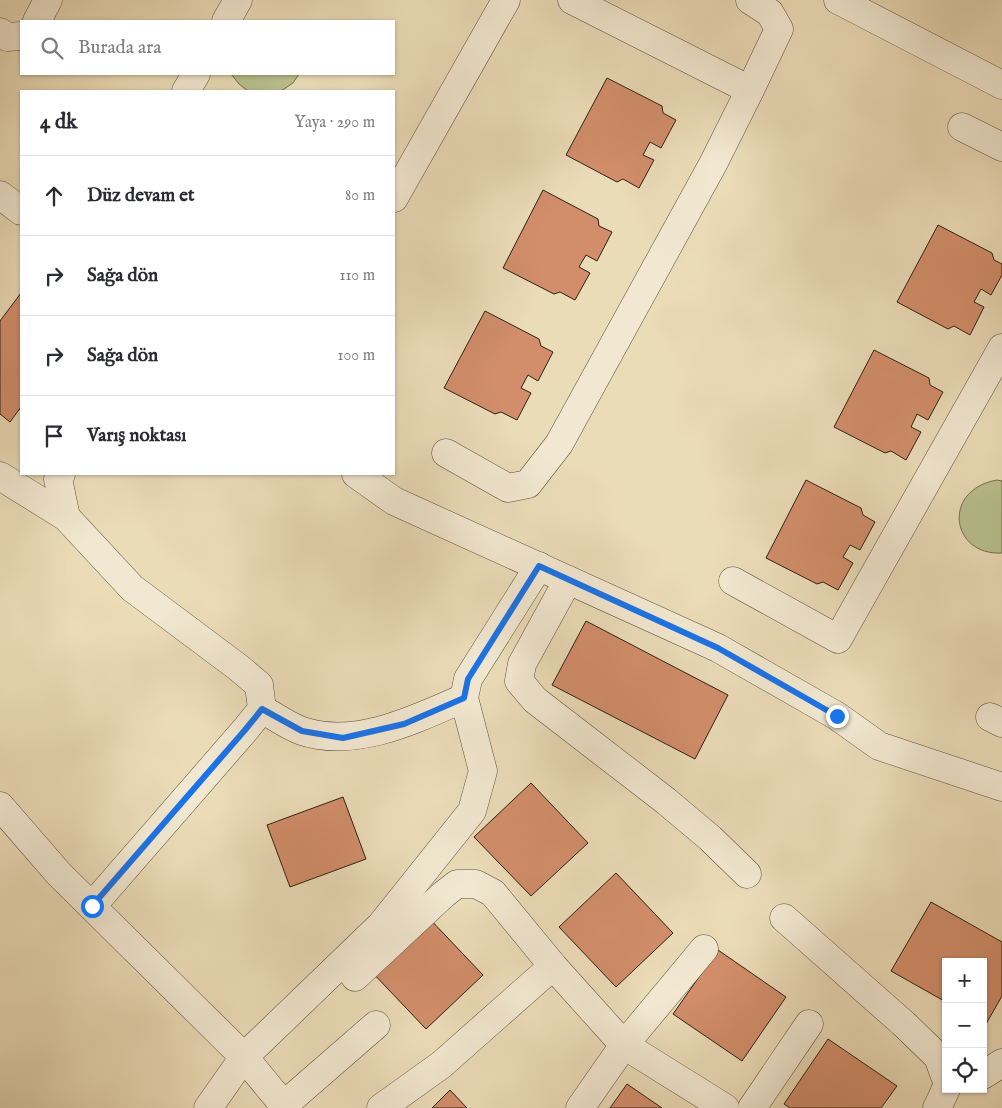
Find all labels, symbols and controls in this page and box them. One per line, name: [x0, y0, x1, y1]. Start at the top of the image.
search box: [20, 20, 395, 75]
icon: search: [38, 34, 66, 62]
text: Burada ara: [78, 36, 162, 60]
text: 4 dk: [40, 109, 77, 136]
text: Yaya · 290 m: [294, 113, 375, 133]
icon: ahead: [40, 182, 68, 210]
text: Düz devam et: [87, 184, 195, 208]
text: 80 m: [345, 186, 375, 206]
icon: right: [40, 262, 68, 290]
text: Sağa dön: [87, 264, 158, 288]
text: 110 m: [339, 266, 375, 286]
icon: right: [40, 342, 68, 370]
text: Sağa dön: [87, 344, 158, 368]
text: 100 m: [338, 346, 375, 366]
icon: arrive: [40, 422, 68, 450]
text: Varış noktası: [87, 424, 186, 448]
route end: [826, 705, 849, 728]
route start: [81, 895, 104, 918]
map controls: [942, 958, 987, 1093]
button: +: [942, 958, 987, 1003]
button: −: [942, 1003, 987, 1048]
button: locate: [942, 1048, 987, 1093]

